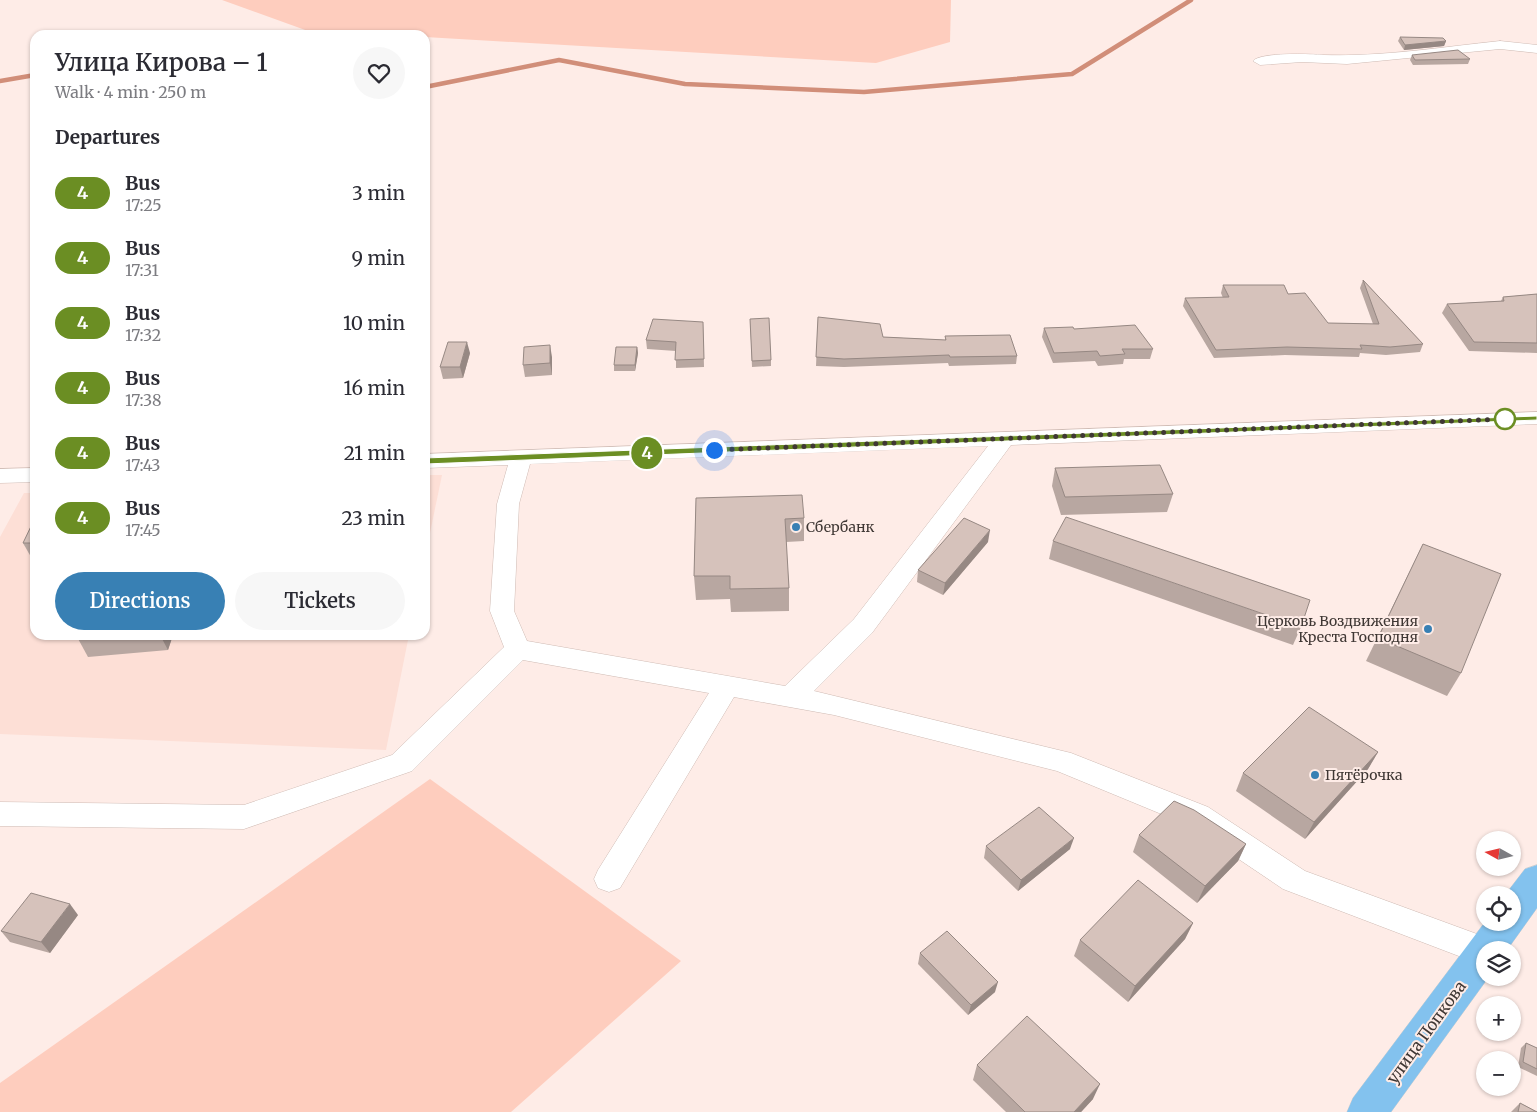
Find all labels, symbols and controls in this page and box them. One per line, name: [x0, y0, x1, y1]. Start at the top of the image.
text: Улица Кирова – 1: [55, 47, 268, 78]
button: heart: [353, 47, 405, 99]
text: Walk · 4 min · 250 m: [55, 82, 206, 102]
text: Departures: [55, 125, 160, 149]
text: Bus: [125, 171, 160, 195]
text: 4: [77, 181, 88, 204]
text: 3 min: [352, 181, 405, 205]
text: 17:25: [125, 195, 162, 215]
text: Bus: [125, 236, 160, 260]
text: 4: [77, 246, 88, 269]
text: 9 min: [351, 246, 405, 270]
text: 17:31: [125, 260, 159, 280]
text: Bus: [125, 301, 160, 325]
text: 4: [77, 311, 88, 334]
text: 10 min: [343, 311, 405, 335]
text: 17:32: [125, 325, 161, 345]
text: Bus: [125, 366, 160, 390]
text: 4: [77, 376, 88, 399]
text: 16 min: [344, 376, 405, 400]
text: 17:38: [125, 390, 162, 410]
unlabelled marker: [1494, 408, 1516, 430]
text: Bus: [125, 431, 160, 455]
line badge: 4: [631, 437, 663, 469]
your location: [702, 438, 727, 463]
text: 4: [77, 441, 88, 464]
text: 21 min: [344, 441, 405, 465]
text: 4: [641, 441, 653, 464]
text: 17:43: [125, 455, 160, 475]
text: Bus: [125, 496, 160, 520]
text: 4: [77, 506, 88, 529]
text: 23 min: [341, 506, 405, 530]
place label: Сбербанк: [806, 518, 874, 536]
text: 17:45: [125, 520, 161, 540]
marker: Сбербанк: [790, 521, 802, 533]
button: Directions: [55, 572, 225, 630]
button: Tickets: [235, 572, 405, 630]
place label: Церковь Воздвижения Креста Господня: [1257, 612, 1418, 646]
marker: Церковь Воздвижения Креста Господня: [1422, 623, 1434, 635]
place label: Пятёрочка: [1325, 766, 1403, 784]
marker: Пятёрочка: [1309, 769, 1321, 781]
north arrow: [1476, 831, 1521, 876]
map controls: [1476, 831, 1521, 1096]
button: locate: [1476, 886, 1521, 931]
button: layers: [1476, 941, 1521, 986]
street label: улица Попкова: [1382, 976, 1470, 1087]
button: +: [1476, 996, 1521, 1041]
button: −: [1476, 1051, 1521, 1096]

